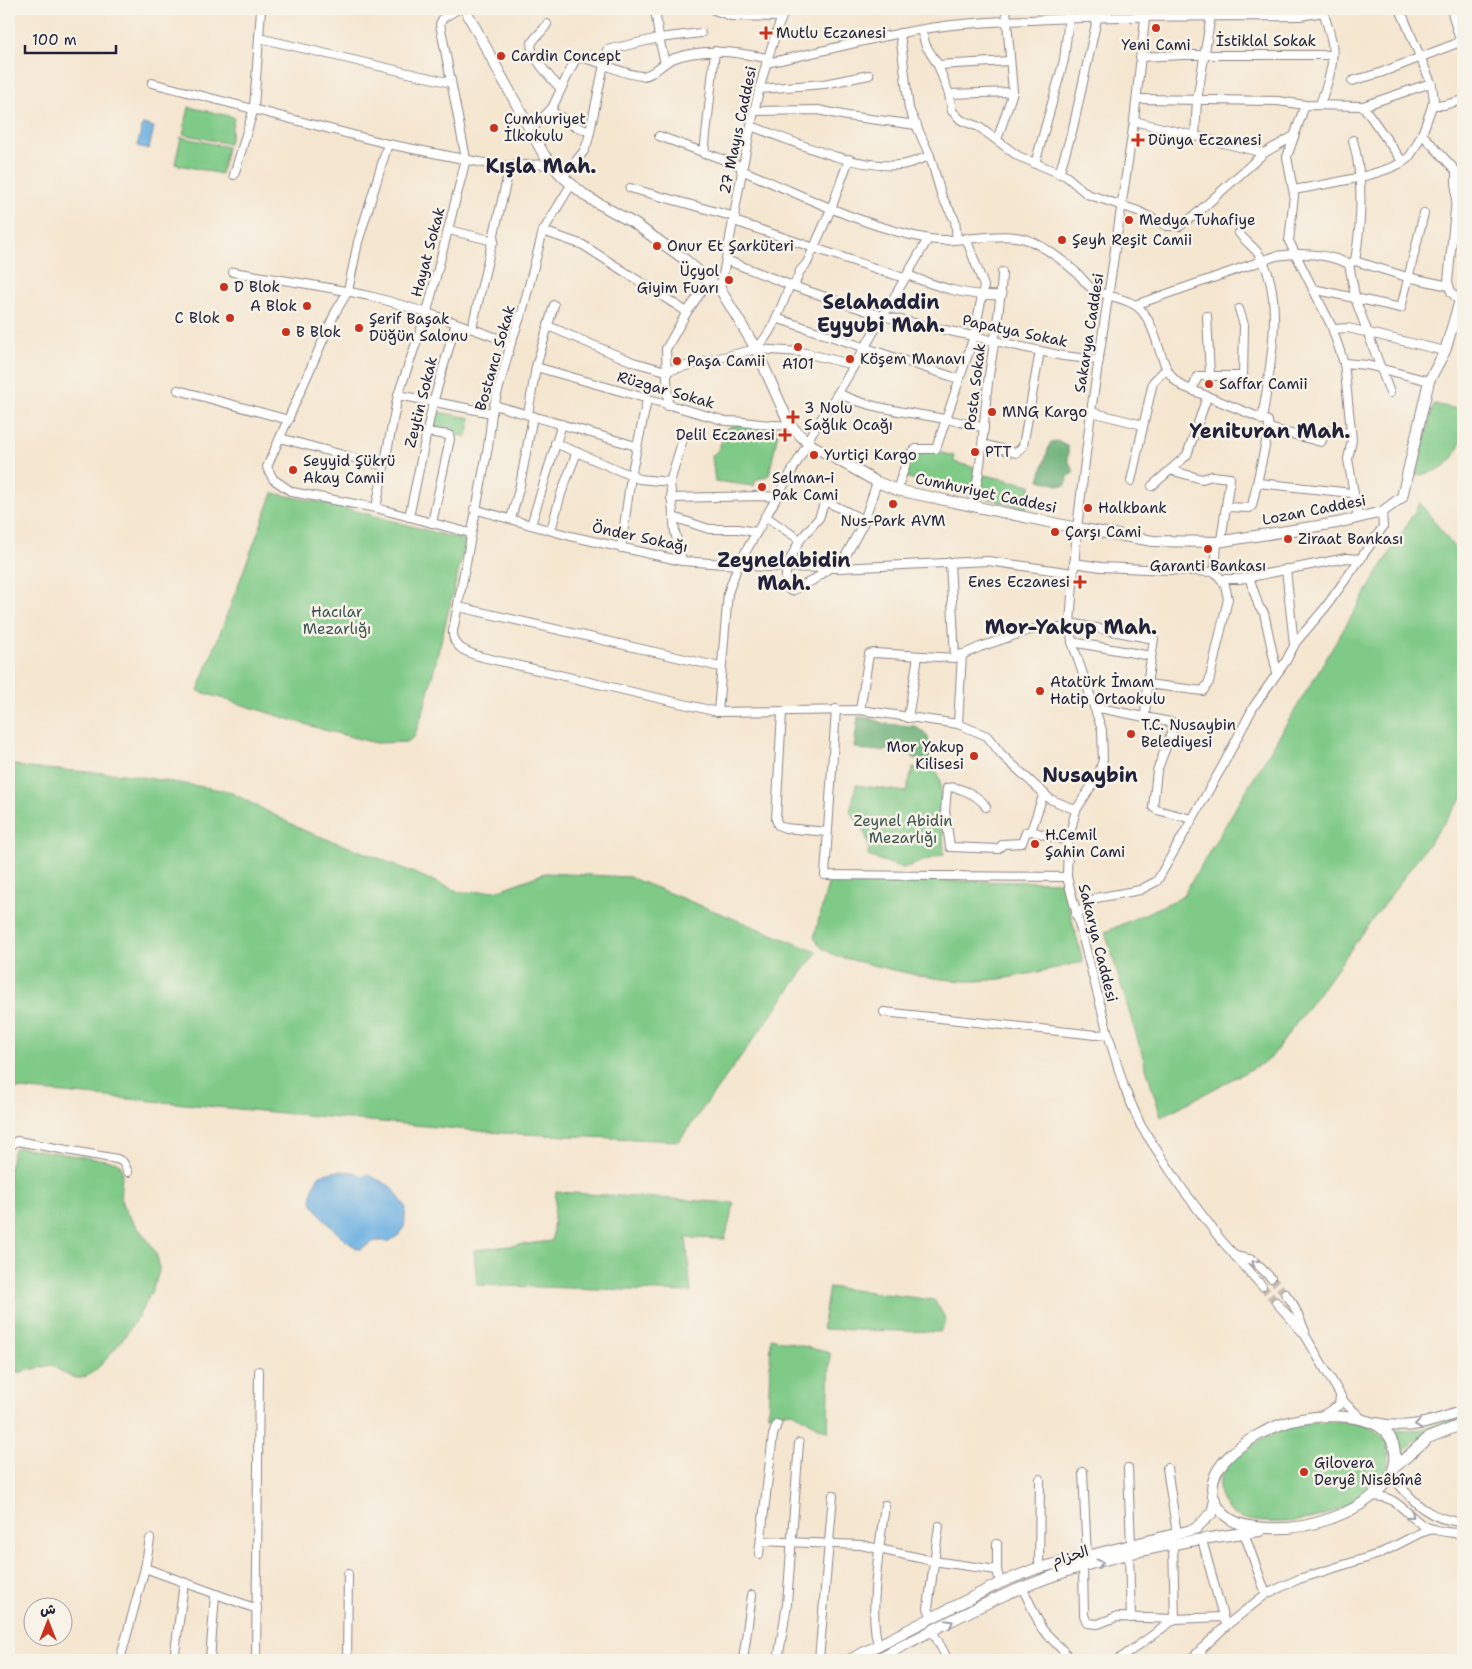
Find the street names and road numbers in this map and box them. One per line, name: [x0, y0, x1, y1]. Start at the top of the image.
street label: İstiklal Sokak: [1216, 31, 1316, 51]
street label: 27 Mayıs Caddesi: [715, 64, 761, 196]
street label: Hayat Sokak: [406, 205, 450, 299]
street label: Sakarya Caddesi: [1070, 272, 1108, 394]
street label: Bostancı Sokak: [470, 303, 520, 413]
street label: Papatya Sokak: [960, 310, 1070, 352]
street label: Posta Sokak: [960, 342, 990, 432]
street label: Zeytin Sokak: [400, 354, 442, 450]
street label: Rüzgar Sokak: [615, 366, 717, 414]
street label: Cumhuriyet Caddesi: [914, 468, 1058, 518]
street label: Lozan Caddesi: [1260, 490, 1368, 530]
street label: Önder Sokağı: [590, 517, 690, 557]
street label: Sakarya Caddesi: [1074, 882, 1122, 1004]
street label: الحزام: [1049, 1541, 1091, 1573]

